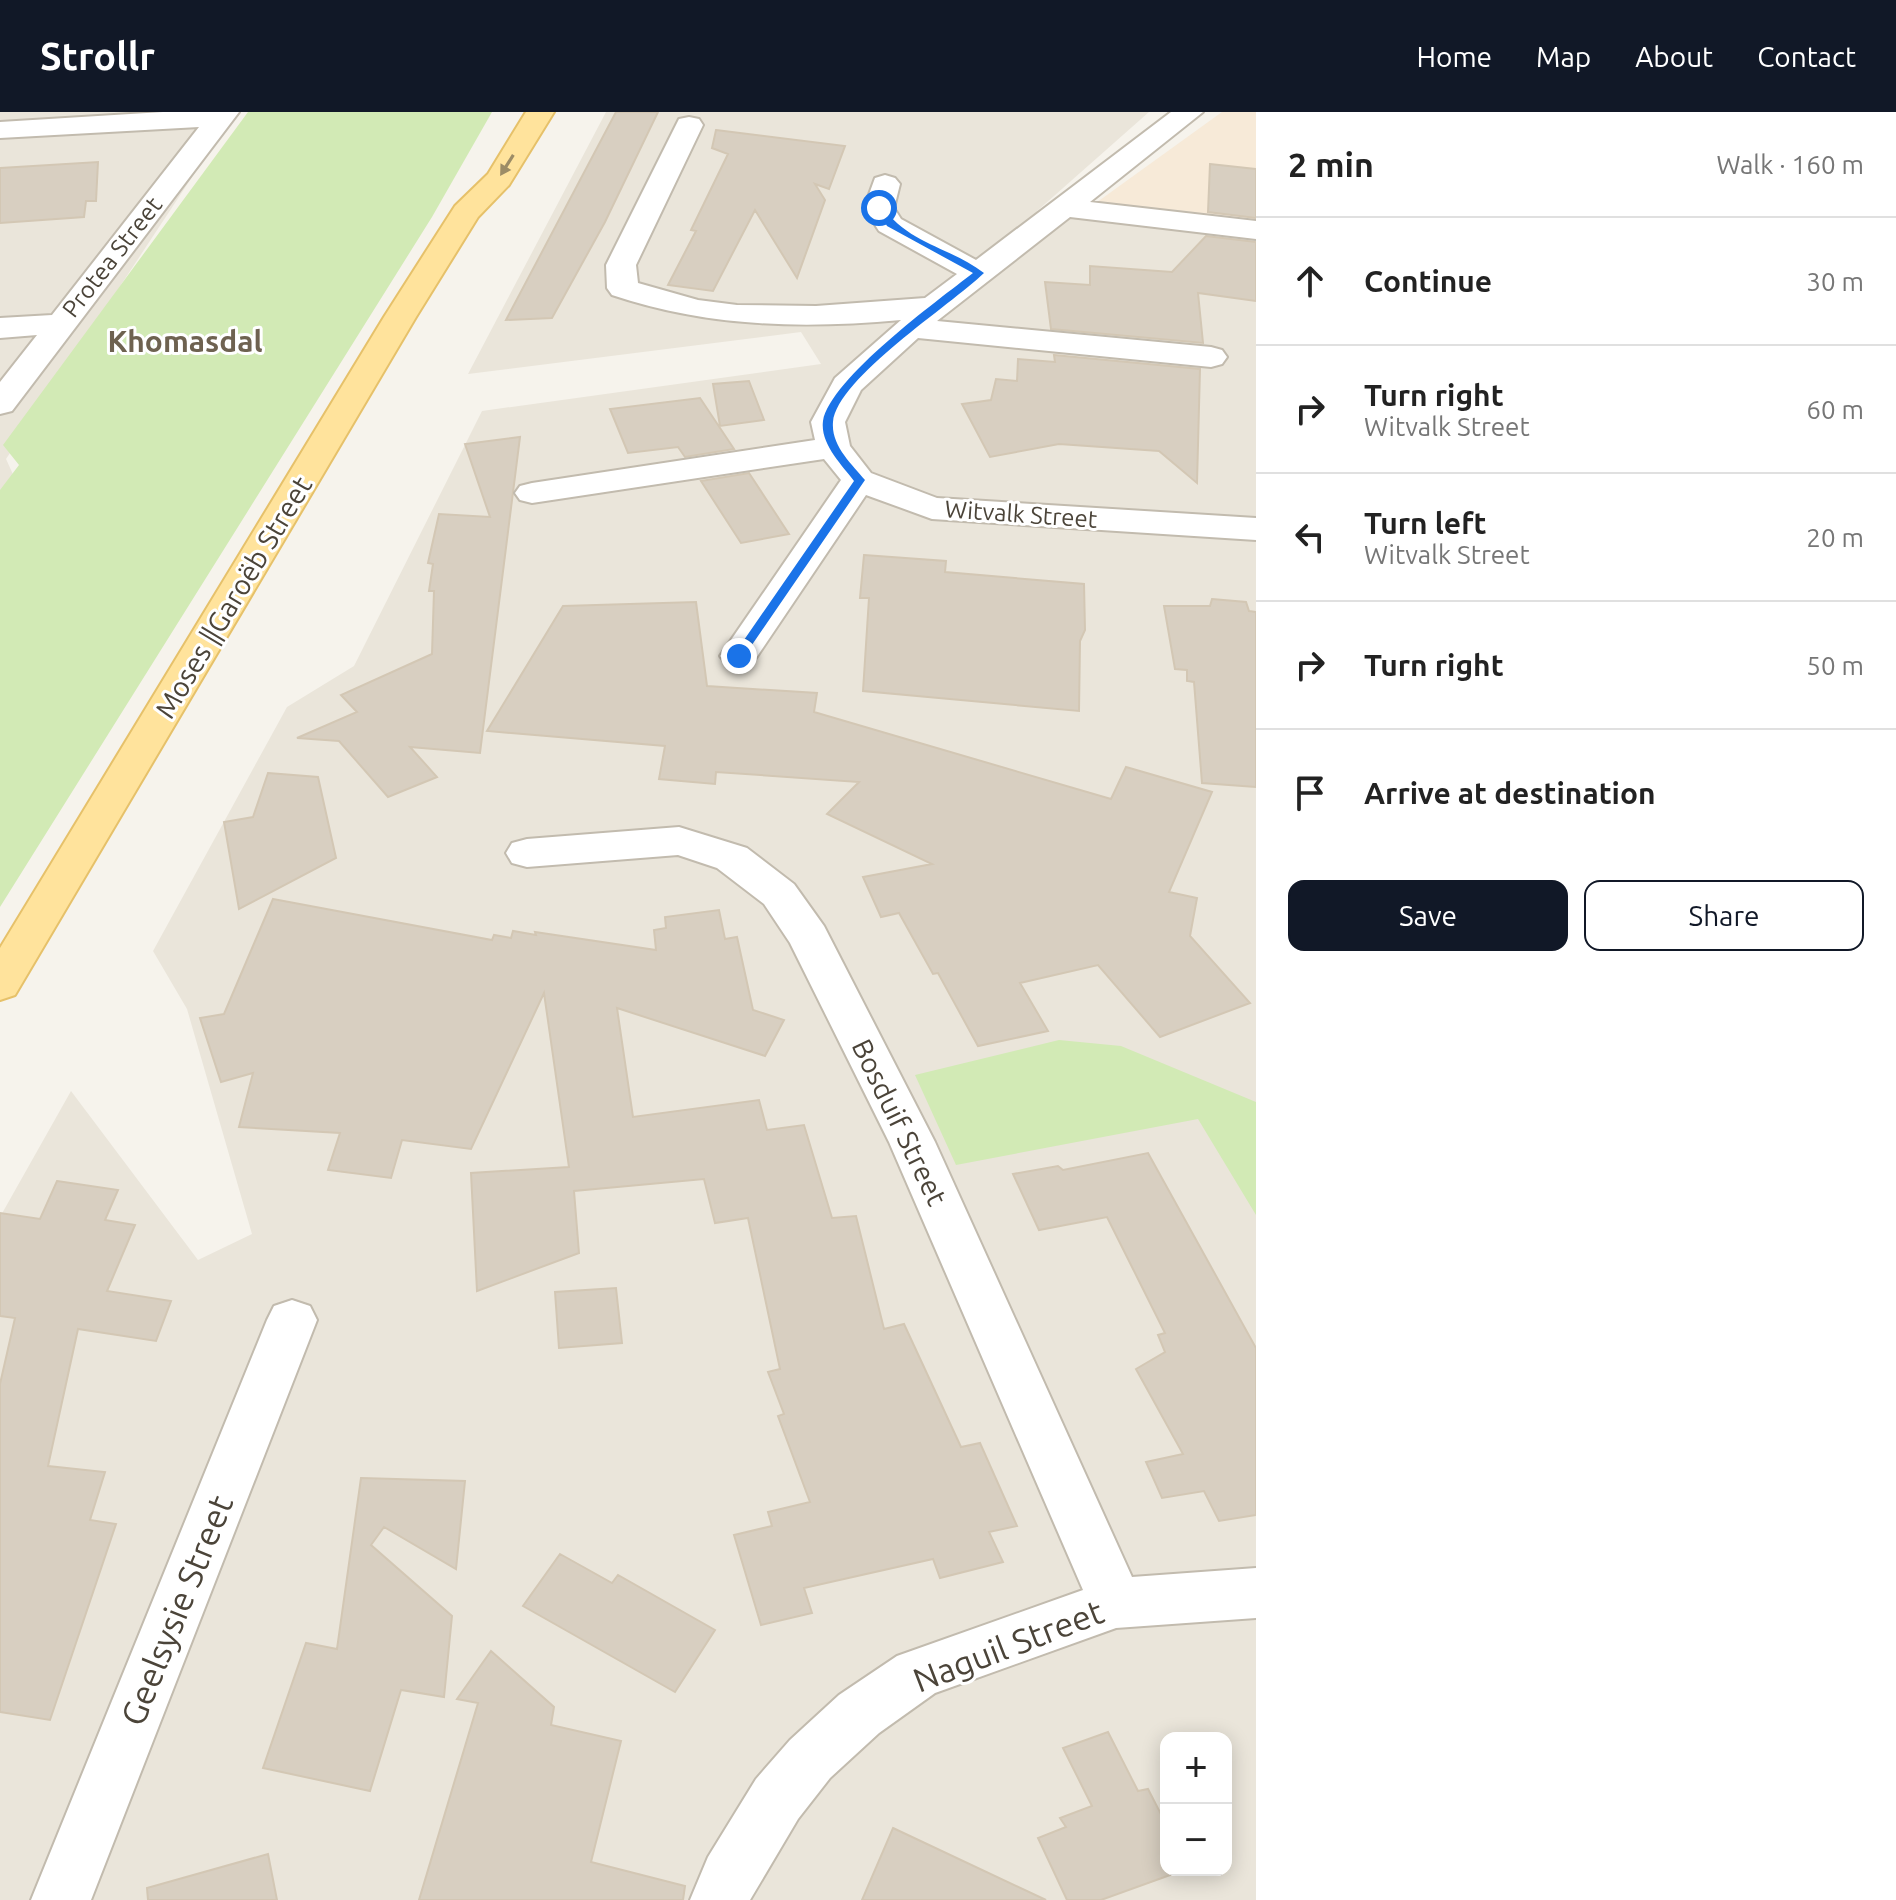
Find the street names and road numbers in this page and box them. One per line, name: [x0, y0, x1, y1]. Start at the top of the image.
street label: Protea Street: [57, 191, 168, 322]
street label: Moses ǁGaroëb Street: [149, 471, 317, 723]
street label: Witvalk Street: [944, 495, 1099, 533]
street label: Bosduif Street: [846, 1034, 954, 1210]
street label: Geelsysie Street: [113, 1489, 239, 1731]
street label: Naguil Street: [908, 1591, 1108, 1699]

